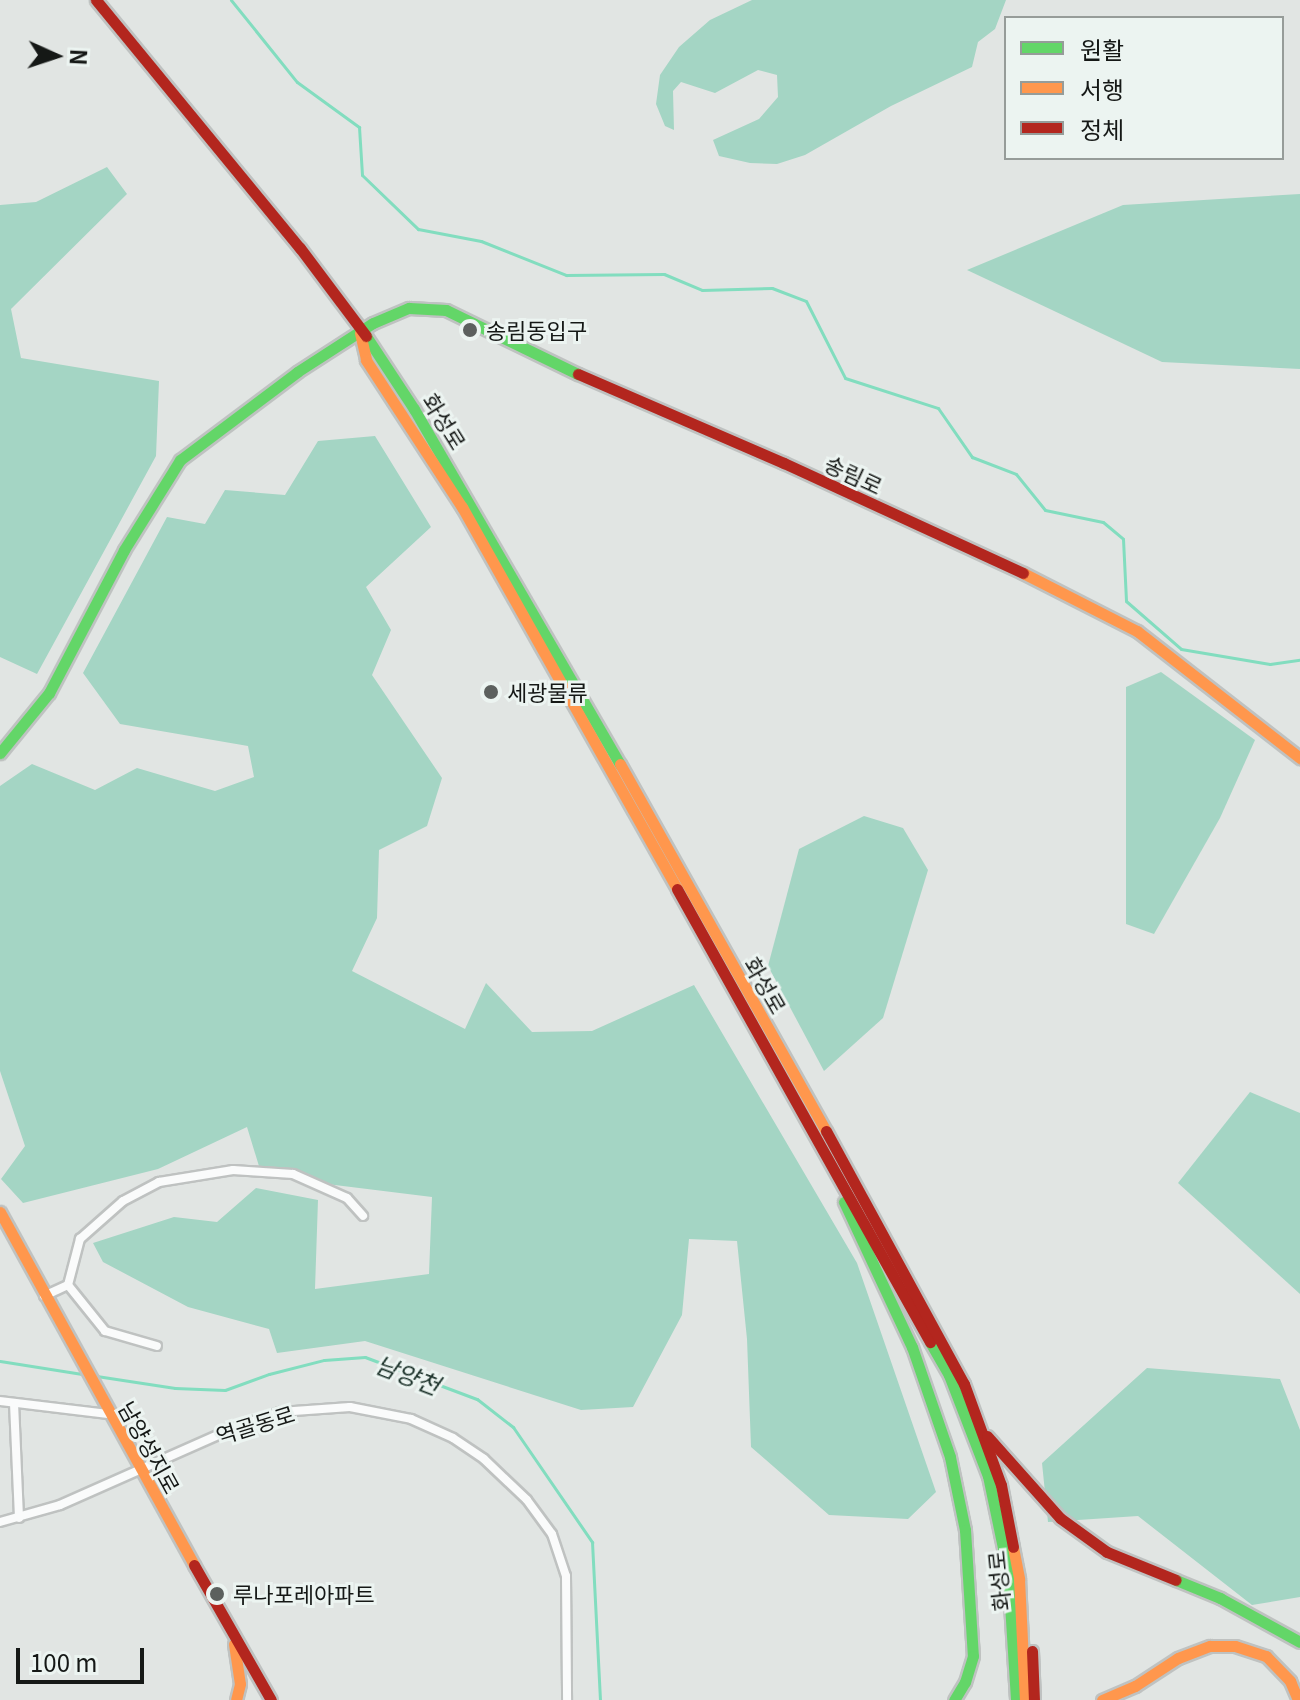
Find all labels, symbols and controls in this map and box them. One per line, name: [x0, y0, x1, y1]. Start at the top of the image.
north arrow: [16, 16, 96, 96]
legend: [1004, 16, 1284, 160]
text: 원활: [1080, 31, 1124, 66]
text: N: [64, 48, 96, 66]
text: 서행: [1080, 71, 1124, 106]
text: 정체: [1080, 111, 1124, 146]
place label: 송림동입구: [486, 317, 587, 343]
marker: 송림동입구: [461, 321, 479, 339]
street label: 화성로: [418, 388, 472, 454]
street label: 송림로: [821, 449, 887, 499]
place label: 세광물류: [507, 679, 588, 705]
marker: 세광물류: [482, 683, 500, 701]
street label: 화성로: [739, 952, 793, 1018]
water label: 남양천: [372, 1349, 444, 1399]
street label: 남양성지로: [114, 1396, 186, 1498]
street label: 역골동로: [212, 1400, 298, 1448]
street label: 화성로: [982, 1549, 1014, 1613]
place label: 루나포레아파트: [233, 1581, 375, 1607]
marker: 루나포레아파트: [208, 1585, 226, 1603]
scale bar: [20, 1632, 148, 1682]
text: 100 m: [30, 1644, 98, 1679]

